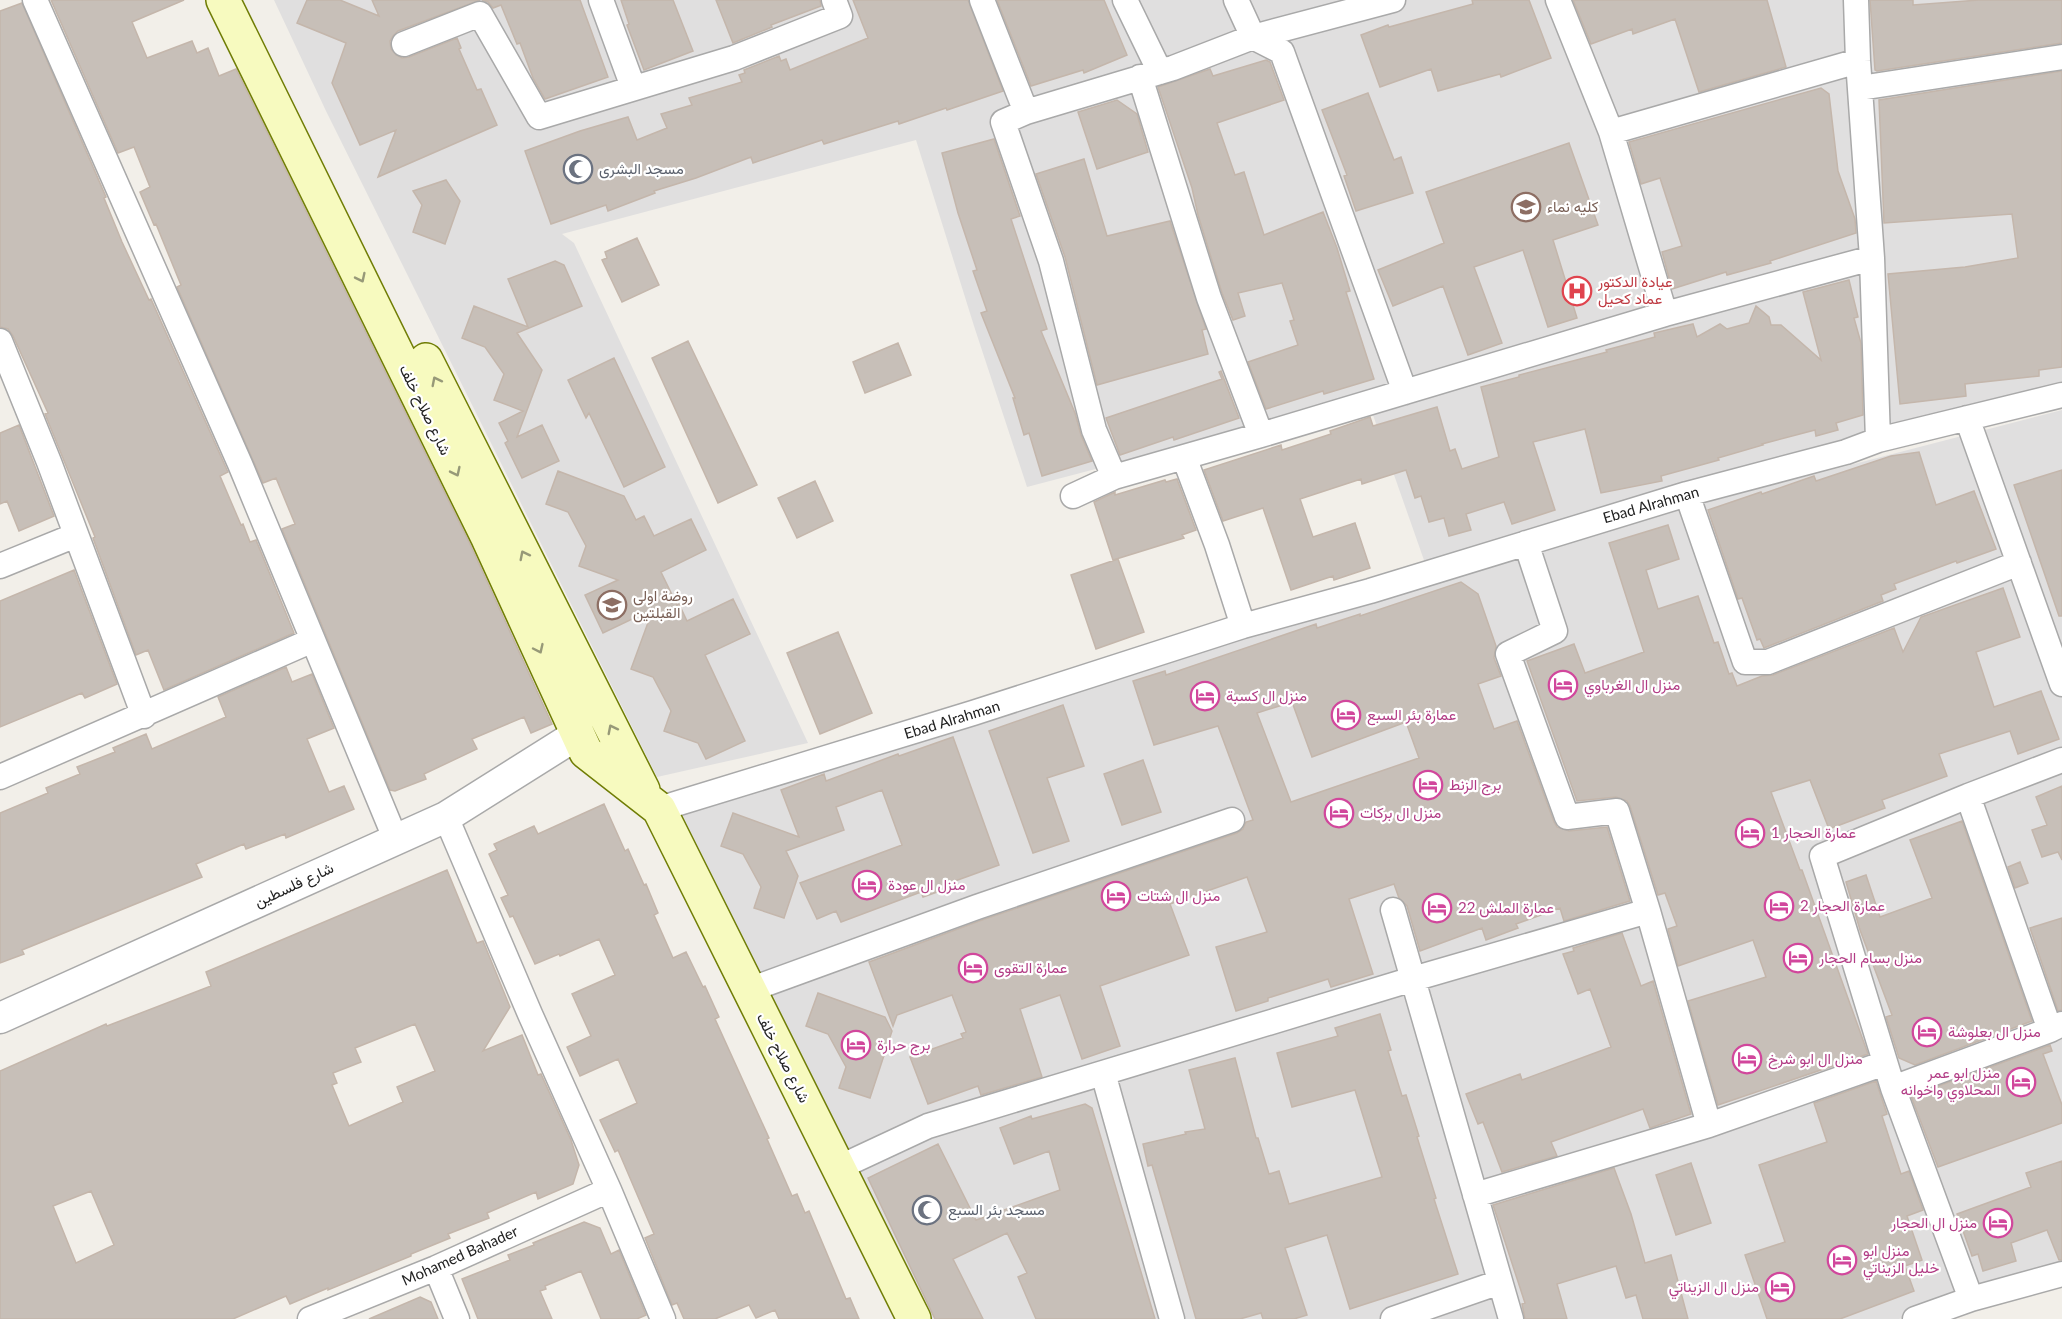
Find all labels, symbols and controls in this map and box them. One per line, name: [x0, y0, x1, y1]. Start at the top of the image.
mosque icon: مسجد البشرى: [562, 153, 594, 185]
place label: مسجد البشرى: [599, 159, 684, 179]
school or university icon: كليه نماء: [1510, 191, 1542, 223]
place label: كليه نماء: [1547, 197, 1599, 216]
one-way arrow: [353, 272, 365, 283]
place label: عيادة الدكتور عماد كحيل: [1597, 272, 1673, 308]
hospital icon: عيادة الدكتور عماد كحيل: [1561, 275, 1593, 307]
street label: شارع صلاح خلف: [394, 361, 456, 459]
one-way arrow: [432, 376, 444, 387]
one-way arrow: [448, 466, 460, 477]
street label: Ebad Alrahman: [1601, 482, 1701, 526]
one-way arrow: [520, 551, 531, 561]
place label: روضة اولى القبلتين: [633, 586, 693, 623]
school or university icon: روضة اولى القبلتين: [596, 589, 628, 621]
one-way arrow: [531, 642, 543, 653]
hotel icon: منزل ال الغرباوي: [1547, 669, 1579, 701]
place label: منزل ال الغرباوي: [1584, 675, 1680, 698]
hotel icon: منزل ال كسبة: [1189, 680, 1221, 712]
place label: منزل ال كسبة: [1226, 686, 1307, 705]
street label: Ebad Alrahman: [902, 696, 1002, 742]
hotel icon: عمارة بئر السبع: [1330, 699, 1362, 731]
place label: عمارة بئر السبع: [1367, 705, 1456, 726]
one-way arrow: [608, 725, 619, 735]
hotel icon: برج الزنط: [1412, 769, 1444, 801]
place label: برج الزنط: [1449, 775, 1501, 796]
hotel icon: منزل ال بركات: [1323, 797, 1355, 829]
place label: منزل ال بركات: [1360, 803, 1441, 822]
hotel icon: عمارة الحجار 1: [1734, 817, 1766, 849]
place label: عمارة الحجار 1: [1771, 823, 1856, 842]
street label: شارع فلسطين: [251, 858, 337, 913]
hotel icon: منزل ال عودة: [851, 869, 883, 901]
place label: منزل ال عودة: [888, 875, 965, 894]
hotel icon: منزل ال شتات: [1100, 880, 1132, 912]
place label: منزل ال شتات: [1137, 886, 1220, 905]
hotel icon: عمارة الحجار 2: [1763, 890, 1795, 922]
hotel icon: عمارة الملش 22: [1421, 892, 1453, 924]
place label: عمارة الحجار 2: [1800, 896, 1885, 915]
place label: عمارة الملش 22: [1458, 898, 1554, 918]
hotel icon: منزل بسام الحجار: [1782, 942, 1814, 974]
place label: منزل بسام الحجار: [1818, 948, 1922, 968]
hotel icon: عمارة التقوى: [957, 952, 989, 984]
place label: عمارة التقوى: [994, 958, 1068, 978]
street label: شارع صلاح خلف: [751, 1010, 814, 1107]
hotel icon: منزل ال بعلوشة: [1911, 1016, 1943, 1048]
place label: منزل ال بعلوشة: [1948, 1022, 2041, 1041]
hotel icon: برج حرارة: [840, 1029, 872, 1061]
place label: برج حرارة: [877, 1035, 930, 1056]
hotel icon: منزل ال ابو شرخ: [1731, 1043, 1763, 1075]
place label: منزل ال ابو شرخ: [1768, 1049, 1863, 1070]
place label: منزل ابو عمر المحلاوي واخوانه: [1901, 1063, 2000, 1103]
hotel icon: منزل ابو عمر المحلاوي واخوانه: [2005, 1066, 2037, 1098]
mosque icon: مسجد بئر السبع: [911, 1194, 943, 1226]
place label: مسجد بئر السبع: [948, 1200, 1045, 1221]
hotel icon: منزل ال الحجار: [1982, 1207, 2014, 1239]
place label: منزل ال الحجار: [1890, 1213, 1977, 1232]
street label: Mohamed Bahader: [399, 1221, 521, 1289]
place label: منزل ابو خليل الزيناتي: [1863, 1241, 1939, 1281]
hotel icon: منزل ابو خليل الزيناتي: [1826, 1244, 1858, 1276]
hotel icon: منزل ال الزيناتي: [1764, 1271, 1796, 1303]
place label: منزل ال الزيناتي: [1669, 1277, 1759, 1300]

